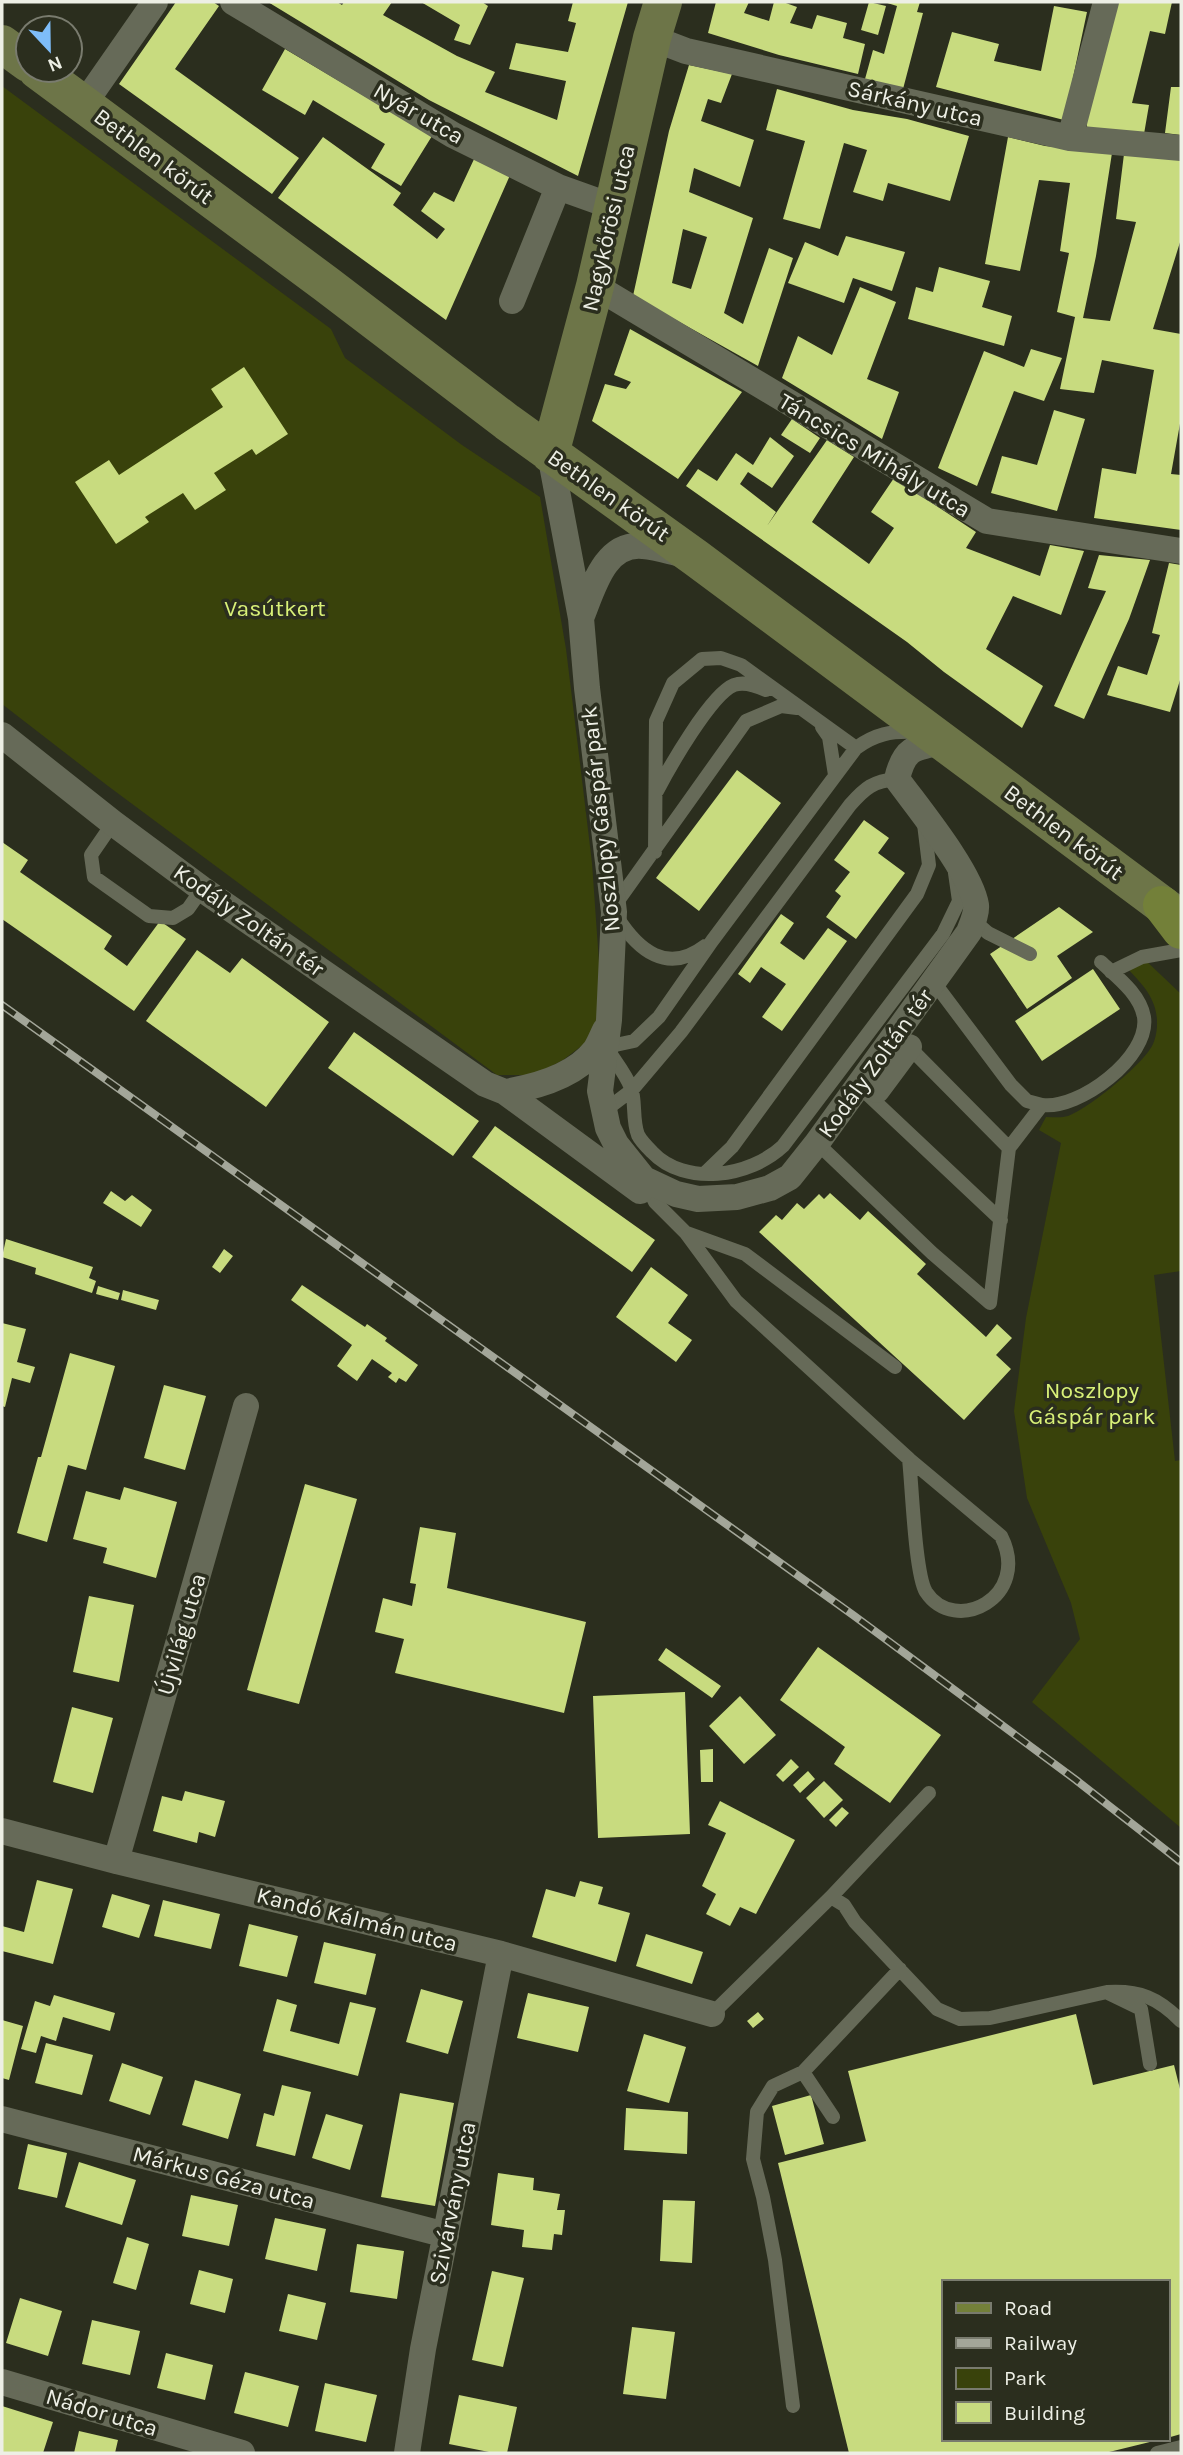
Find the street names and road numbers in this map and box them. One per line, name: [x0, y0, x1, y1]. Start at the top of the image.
street label: Sárkány utca: [845, 75, 985, 132]
street label: Nyár utca: [369, 77, 469, 150]
street label: Bethlen körút: [89, 103, 219, 210]
street label: Nagykőrösi utca: [576, 142, 641, 314]
street label: Táncsics Mihály utca: [774, 387, 976, 523]
street label: Bethlen körút: [543, 443, 675, 548]
street label: Noszlopy Gáspár park: [575, 705, 626, 933]
street label: Bethlen körút: [999, 779, 1129, 886]
street label: Kodály Zoltán tér: [168, 858, 330, 983]
street label: Kodály Zoltán tér: [812, 983, 939, 1143]
street label: Újvilág utca: [151, 1570, 212, 1698]
street label: Kandó Kálmán utca: [254, 1881, 460, 1957]
street label: Szivárvány utca: [423, 2119, 482, 2287]
street label: Márkus Géza utca: [130, 2140, 318, 2215]
street label: Nádor utca: [43, 2383, 161, 2442]

